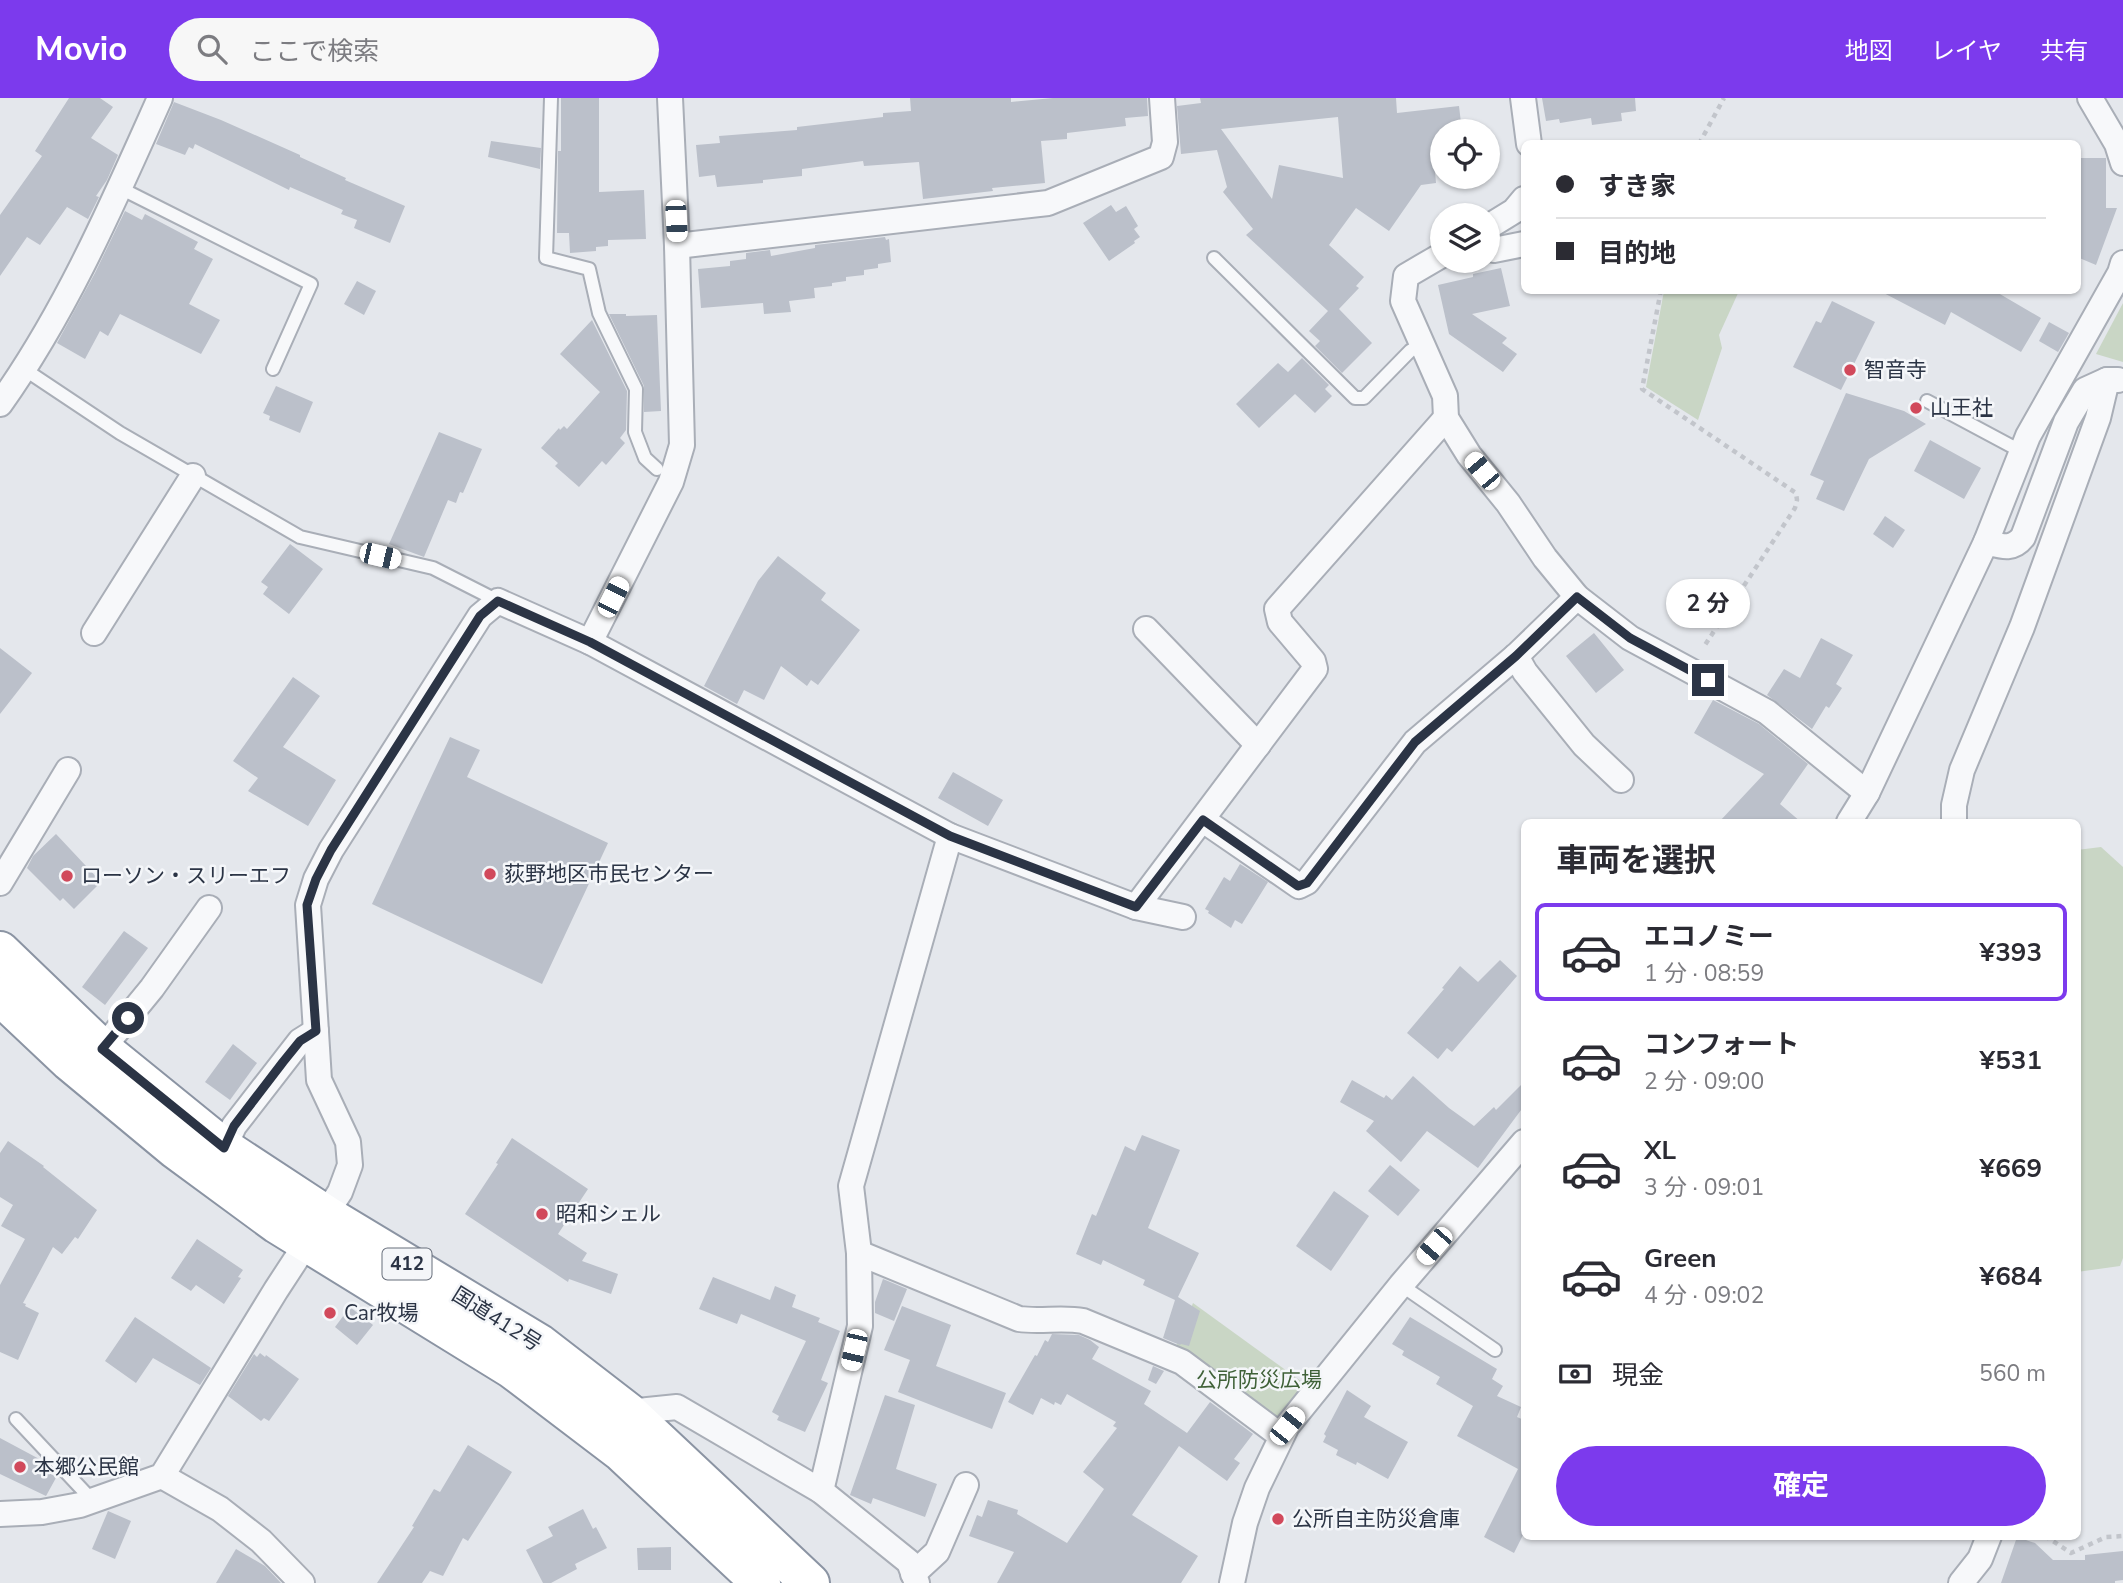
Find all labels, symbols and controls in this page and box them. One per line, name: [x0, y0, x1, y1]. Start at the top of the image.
search box: [169, 18, 659, 81]
text: Movio: [35, 27, 127, 72]
icon: search: [193, 30, 231, 68]
text: ここで検索: [249, 34, 379, 69]
text: 地図: [1845, 35, 1893, 67]
text: レイヤ: [1931, 35, 2002, 67]
text: 共有: [2040, 35, 2088, 67]
map controls: [1430, 119, 1500, 273]
button: locate: [1430, 119, 1500, 189]
text: すき家: [1598, 169, 1676, 204]
car: [665, 199, 688, 243]
button: layers: [1430, 203, 1500, 273]
text: 目的地: [1598, 236, 1676, 271]
place label: 智音寺: [1864, 356, 1927, 384]
marker: 智音寺: [1842, 362, 1858, 378]
place label: 山王社: [1930, 394, 1993, 422]
marker: 山王社: [1908, 400, 1924, 416]
car: [1461, 448, 1504, 494]
car: [358, 541, 403, 571]
car: [595, 574, 632, 620]
callout: 2 分: [1666, 578, 1750, 628]
text: 2 分: [1686, 588, 1730, 619]
route end: [1692, 664, 1724, 696]
text: 車両を選択: [1556, 839, 1716, 882]
place label: 荻野地区市民センター: [504, 860, 714, 888]
place label: ローソン・スリーエフ: [81, 862, 291, 890]
marker: 荻野地区市民センター: [482, 866, 498, 882]
marker: ローソン・スリーエフ: [59, 868, 75, 884]
text: エコノミー: [1644, 919, 1774, 954]
icon: car: [1560, 921, 1623, 984]
text: ¥393: [1980, 935, 2042, 970]
text: 1 分 · 08:59: [1644, 958, 1764, 989]
route start: [112, 1002, 144, 1034]
text: コンフォート: [1644, 1027, 1799, 1062]
icon: car: [1560, 1029, 1623, 1092]
text: ¥531: [1980, 1043, 2042, 1078]
text: 2 分 · 09:00: [1644, 1066, 1764, 1097]
text: XL: [1644, 1133, 1676, 1168]
icon: car: [1560, 1137, 1623, 1200]
text: ¥669: [1980, 1151, 2042, 1186]
text: 3 分 · 09:01: [1644, 1172, 1764, 1203]
place label: 昭和シェル: [556, 1200, 661, 1228]
marker: 昭和シェル: [534, 1206, 550, 1222]
car: [1413, 1223, 1456, 1269]
text: Green: [1644, 1241, 1717, 1276]
icon: car: [1560, 1245, 1623, 1308]
road number: 412: [382, 1248, 432, 1280]
text: ¥684: [1980, 1259, 2042, 1294]
street label: 国道412号: [447, 1280, 547, 1358]
text: 4 分 · 09:02: [1644, 1280, 1764, 1311]
place label: Car牧場: [344, 1299, 418, 1327]
marker: Car牧場: [322, 1305, 338, 1321]
car: [840, 1327, 869, 1373]
icon: cash: [1556, 1355, 1594, 1393]
text: 現金: [1612, 1358, 1664, 1393]
text: 560 m: [1979, 1358, 2046, 1389]
park label: 公所防災広場: [1196, 1366, 1322, 1394]
car: [1266, 1403, 1309, 1449]
button: 確定: [1556, 1446, 2046, 1526]
place label: 本郷公民館: [34, 1453, 139, 1481]
marker: 本郷公民館: [12, 1459, 28, 1475]
place label: 公所自主防災倉庫: [1292, 1505, 1460, 1533]
marker: 公所自主防災倉庫: [1270, 1511, 1286, 1527]

